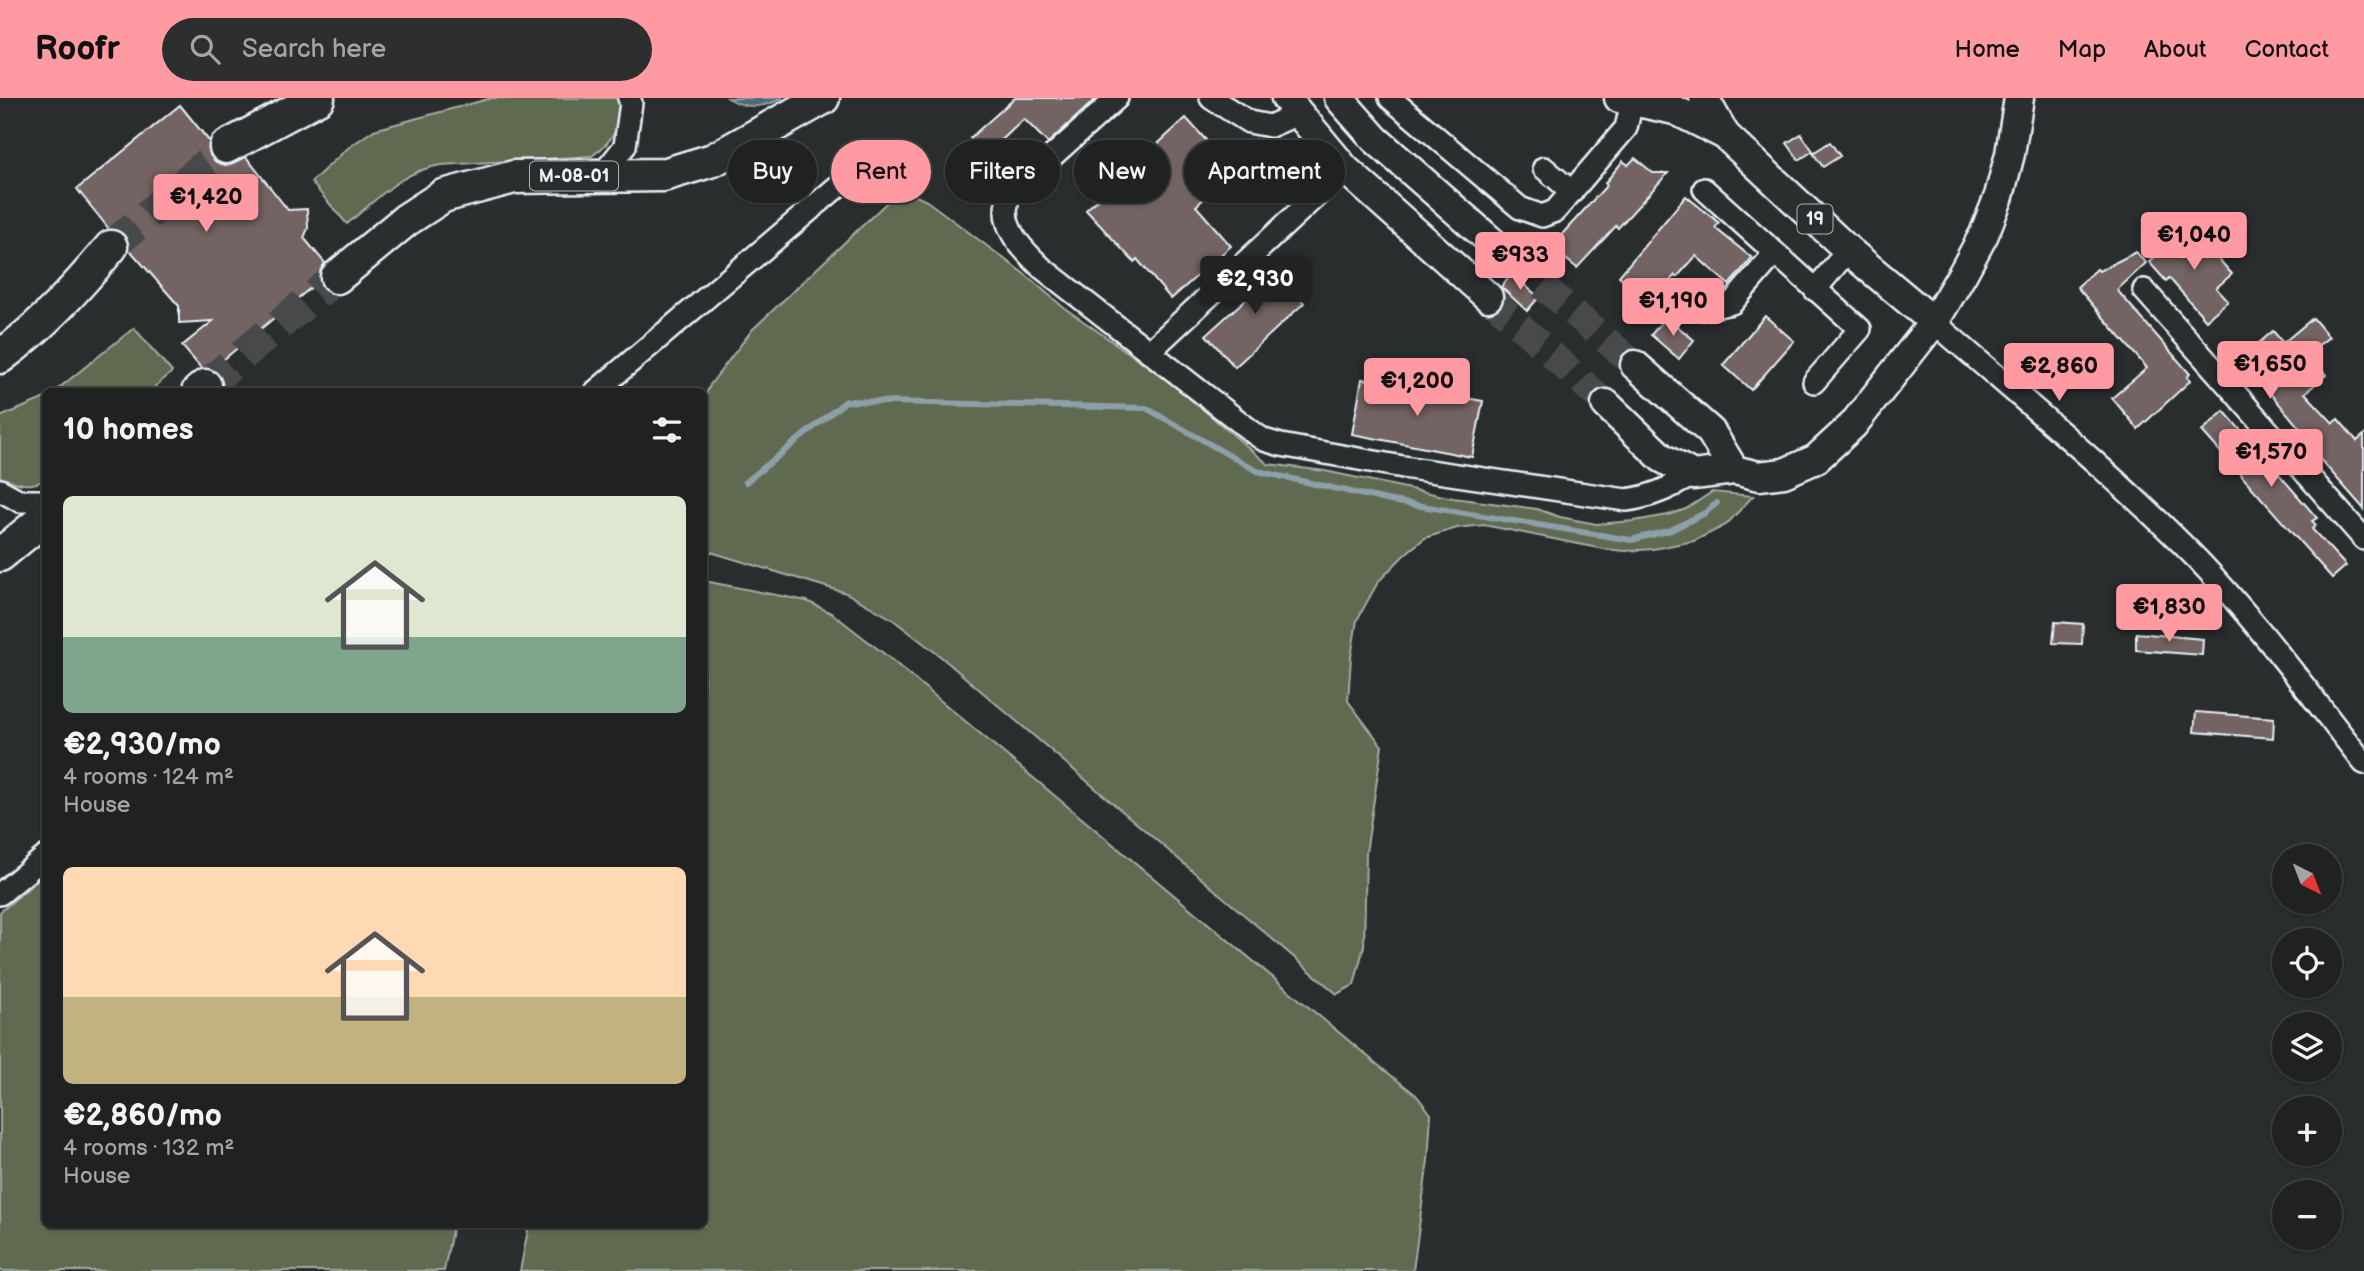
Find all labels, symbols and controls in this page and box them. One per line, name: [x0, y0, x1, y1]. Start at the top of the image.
search box: [162, 18, 652, 81]
text: Roofr: [35, 29, 120, 69]
icon: search: [186, 30, 224, 68]
text: Search here: [242, 34, 386, 65]
text: Home: [1955, 35, 2020, 64]
text: Map: [2058, 35, 2106, 64]
text: About: [2144, 35, 2206, 64]
text: Contact: [2244, 35, 2329, 64]
chip: Buy: [728, 140, 817, 203]
chip: Rent: [831, 140, 931, 203]
chip: Filters: [945, 140, 1060, 203]
chip: New: [1074, 140, 1170, 203]
chip: Apartment: [1184, 140, 1345, 203]
road number: М-08-01: [530, 162, 618, 190]
pin: €1,420: [149, 174, 263, 234]
text: €1,420: [169, 183, 243, 211]
road number: 19: [1798, 204, 1832, 234]
pin: €1,040: [2137, 212, 2251, 272]
text: €1,040: [2157, 221, 2231, 249]
pin: €933: [1479, 232, 1561, 292]
text: €933: [1491, 241, 1549, 269]
pin: €2,930: [1198, 256, 1312, 316]
text: €2,930: [1216, 265, 1294, 293]
pin: €1,190: [1616, 278, 1730, 338]
text: €1,190: [1638, 287, 1708, 315]
pin: €1,650: [2213, 342, 2327, 401]
pin: €2,860: [2002, 344, 2116, 403]
text: €1,650: [2233, 350, 2307, 378]
text: €2,860: [2020, 352, 2098, 380]
pin: €1,200: [1360, 358, 1474, 418]
text: €1,200: [1380, 367, 1454, 395]
icon: filters: [648, 411, 686, 449]
text: 10 homes: [63, 412, 194, 448]
pin: €1,570: [2214, 430, 2328, 489]
text: €1,570: [2235, 438, 2307, 466]
icon: home: [312, 542, 438, 668]
pin: €1,830: [2112, 584, 2226, 644]
text: €1,830: [2132, 593, 2206, 621]
text: €2,930/mo: [63, 727, 221, 763]
text: 4 rooms · 124 m²: [63, 763, 234, 791]
text: House: [63, 791, 130, 819]
north arrow: [2272, 844, 2342, 914]
map controls: [2272, 844, 2342, 1250]
icon: home: [312, 913, 438, 1039]
button: locate: [2272, 928, 2342, 998]
button: layers: [2272, 1012, 2342, 1082]
button: +: [2272, 1096, 2342, 1166]
text: €2,860/mo: [63, 1098, 222, 1134]
text: 4 rooms · 132 m²: [63, 1134, 234, 1162]
text: House: [63, 1162, 130, 1190]
button: −: [2272, 1180, 2342, 1250]

